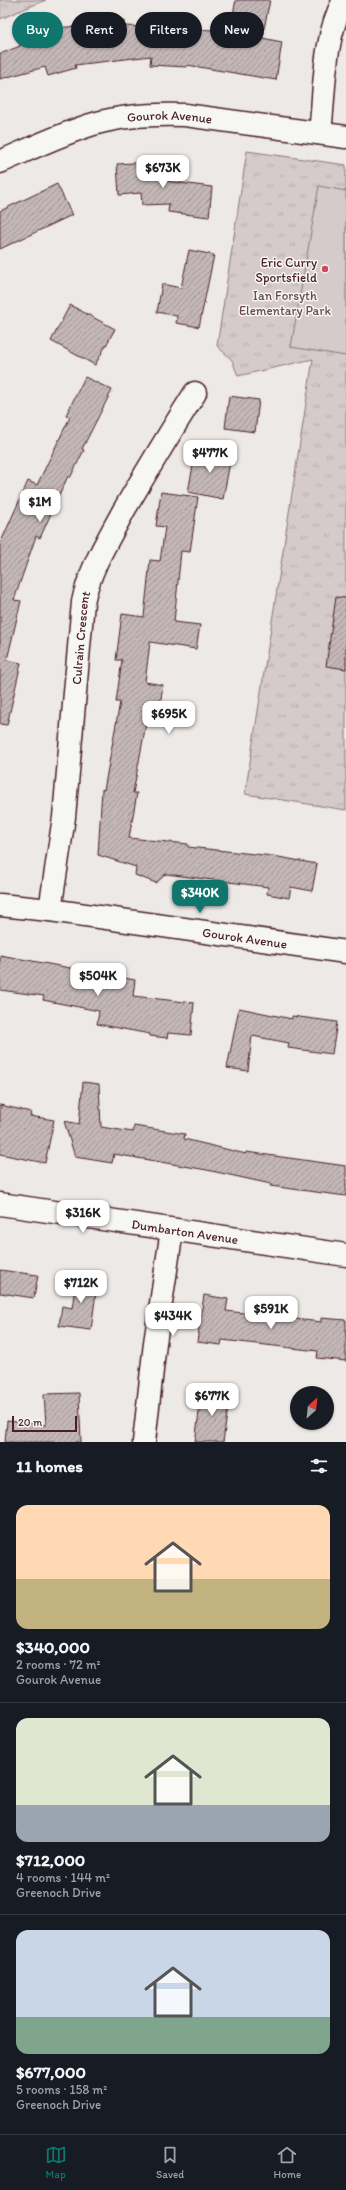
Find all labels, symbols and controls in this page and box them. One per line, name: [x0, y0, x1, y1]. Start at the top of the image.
chip: Buy: [12, 12, 63, 48]
chip: Rent: [71, 12, 127, 48]
chip: Filters: [135, 12, 202, 48]
chip: New: [210, 12, 264, 48]
street label: Gourok Avenue: [126, 107, 213, 126]
pin: $673K: [135, 155, 191, 189]
text: $673K: [145, 160, 181, 175]
place label: Eric Curry Sportsfield: [255, 255, 317, 285]
marker: Eric Curry Sportsfield: [320, 264, 330, 274]
park label: Ian Forsyth Elementary Park: [239, 288, 331, 318]
pin: $477K: [182, 440, 238, 474]
text: $477K: [192, 445, 228, 460]
pin: $1M: [21, 489, 59, 523]
text: $1M: [29, 494, 51, 509]
street label: Culrain Crescent: [68, 589, 93, 685]
pin: $695K: [141, 701, 197, 735]
text: $695K: [151, 706, 187, 721]
pin: $340K: [172, 880, 228, 914]
text: $340K: [181, 885, 219, 900]
street label: Gourok Avenue: [201, 924, 288, 951]
pin: $504K: [70, 963, 126, 997]
text: $504K: [79, 968, 117, 983]
pin: $316K: [55, 1200, 111, 1234]
text: $316K: [66, 1205, 100, 1220]
street label: Dumbarton Avenue: [131, 1216, 239, 1247]
pin: $712K: [53, 1270, 109, 1304]
text: $712K: [64, 1275, 98, 1290]
pin: $591K: [243, 1296, 299, 1330]
text: $591K: [254, 1301, 288, 1316]
pin: $434K: [145, 1303, 201, 1337]
text: $434K: [154, 1308, 192, 1323]
pin: $677K: [184, 1383, 240, 1417]
north arrow: [290, 1386, 334, 1430]
map controls: [290, 1386, 334, 1430]
text: $677K: [195, 1388, 229, 1403]
scale bar: [12, 1414, 77, 1433]
text: 20 m: [18, 1416, 42, 1429]
icon: filters: [308, 1455, 330, 1477]
text: 11 homes: [16, 1456, 83, 1476]
icon: home: [137, 1531, 209, 1603]
text: $340,000: [16, 1637, 90, 1657]
text: 2 rooms · 72 m²: [16, 1657, 101, 1672]
text: Gourok Avenue: [16, 1672, 101, 1687]
icon: home: [137, 1744, 209, 1816]
text: $712,000: [16, 1850, 85, 1870]
text: 4 rooms · 144 m²: [16, 1870, 110, 1885]
text: Greenoch Drive: [16, 1885, 101, 1900]
icon: home: [137, 1956, 209, 2028]
text: $677,000: [16, 2062, 86, 2082]
text: 5 rooms · 158 m²: [16, 2082, 107, 2097]
text: Greenoch Drive: [16, 2097, 101, 2112]
tab: Map: [45, 2144, 67, 2181]
tab: Saved: [156, 2144, 184, 2181]
tab: Home: [274, 2144, 301, 2181]

